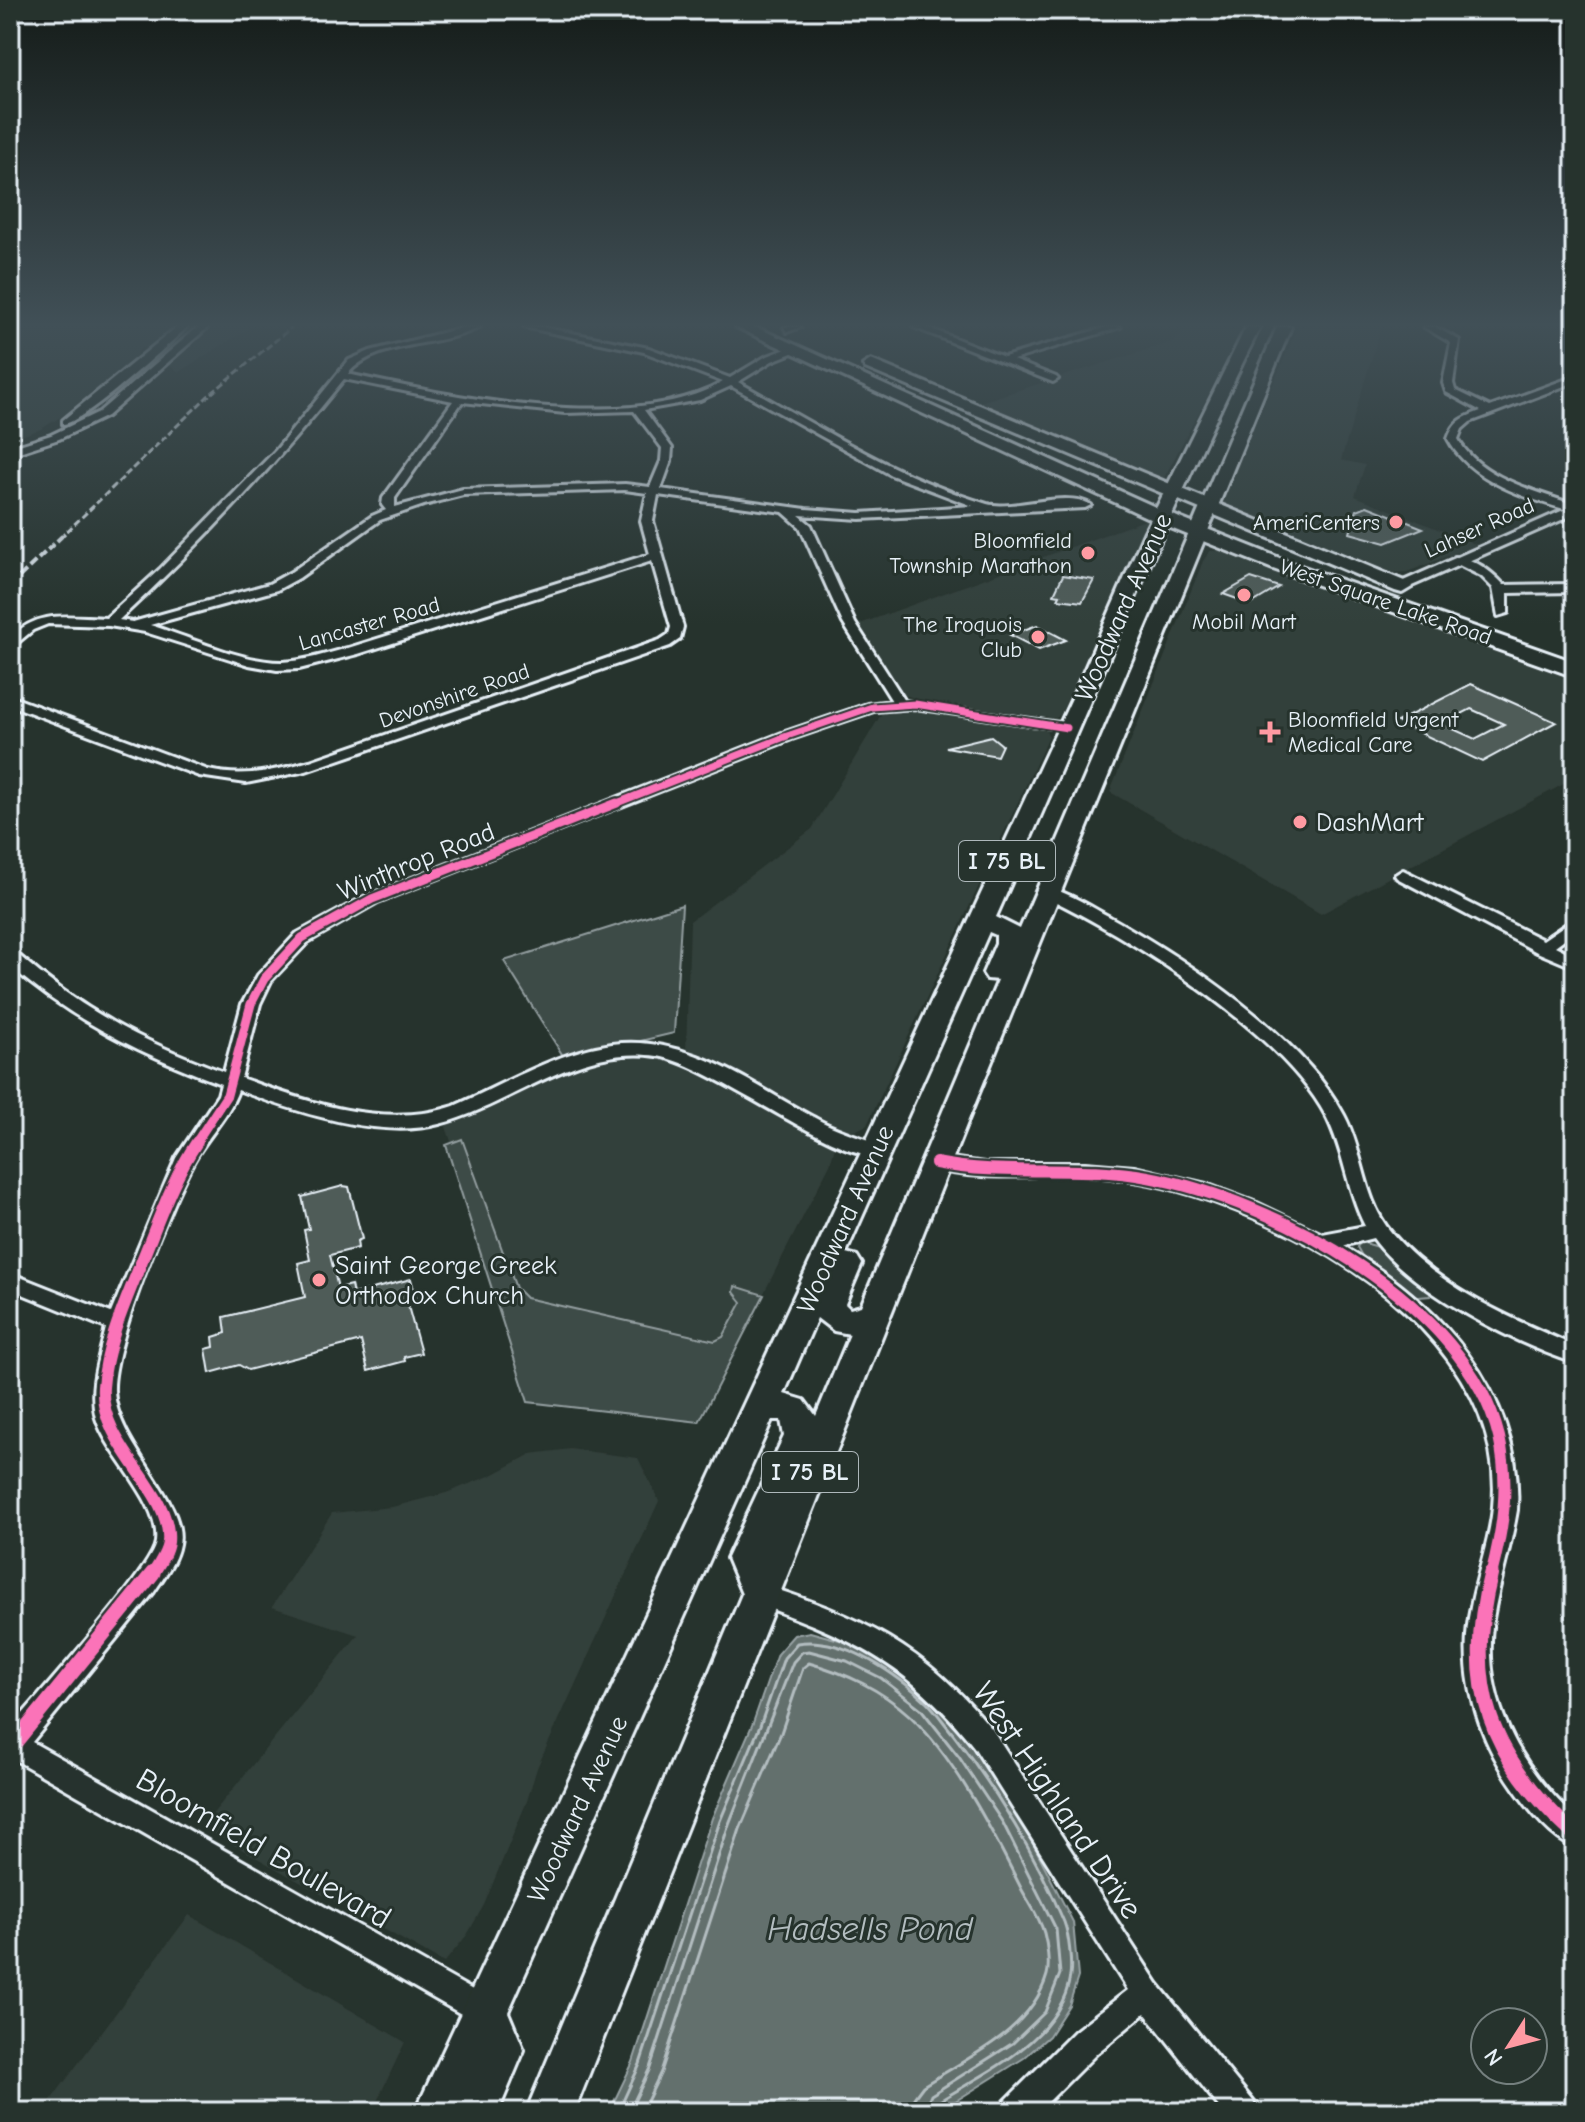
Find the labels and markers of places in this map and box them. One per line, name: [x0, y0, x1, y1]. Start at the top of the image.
place label: AmeriCenters: [1253, 510, 1380, 536]
marker: AmeriCenters: [1387, 513, 1405, 531]
place label: Bloomfield Township Marathon: [889, 528, 1072, 579]
marker: Bloomfield Township Marathon: [1079, 544, 1097, 562]
marker: Mobil Mart: [1235, 586, 1253, 604]
place label: Mobil Mart: [1192, 609, 1297, 635]
place label: The Iroquois Club: [903, 612, 1022, 663]
marker: The Iroquois Club: [1029, 628, 1047, 646]
place label: Bloomfield Urgent Medical Care: [1288, 707, 1459, 758]
marker: Bloomfield Urgent Medical Care: [1259, 721, 1281, 743]
place label: DashMart: [1316, 808, 1425, 838]
marker: DashMart: [1291, 813, 1309, 831]
place label: Saint George Greek Orthodox Church: [335, 1251, 557, 1311]
marker: Saint George Greek Orthodox Church: [310, 1271, 328, 1289]

